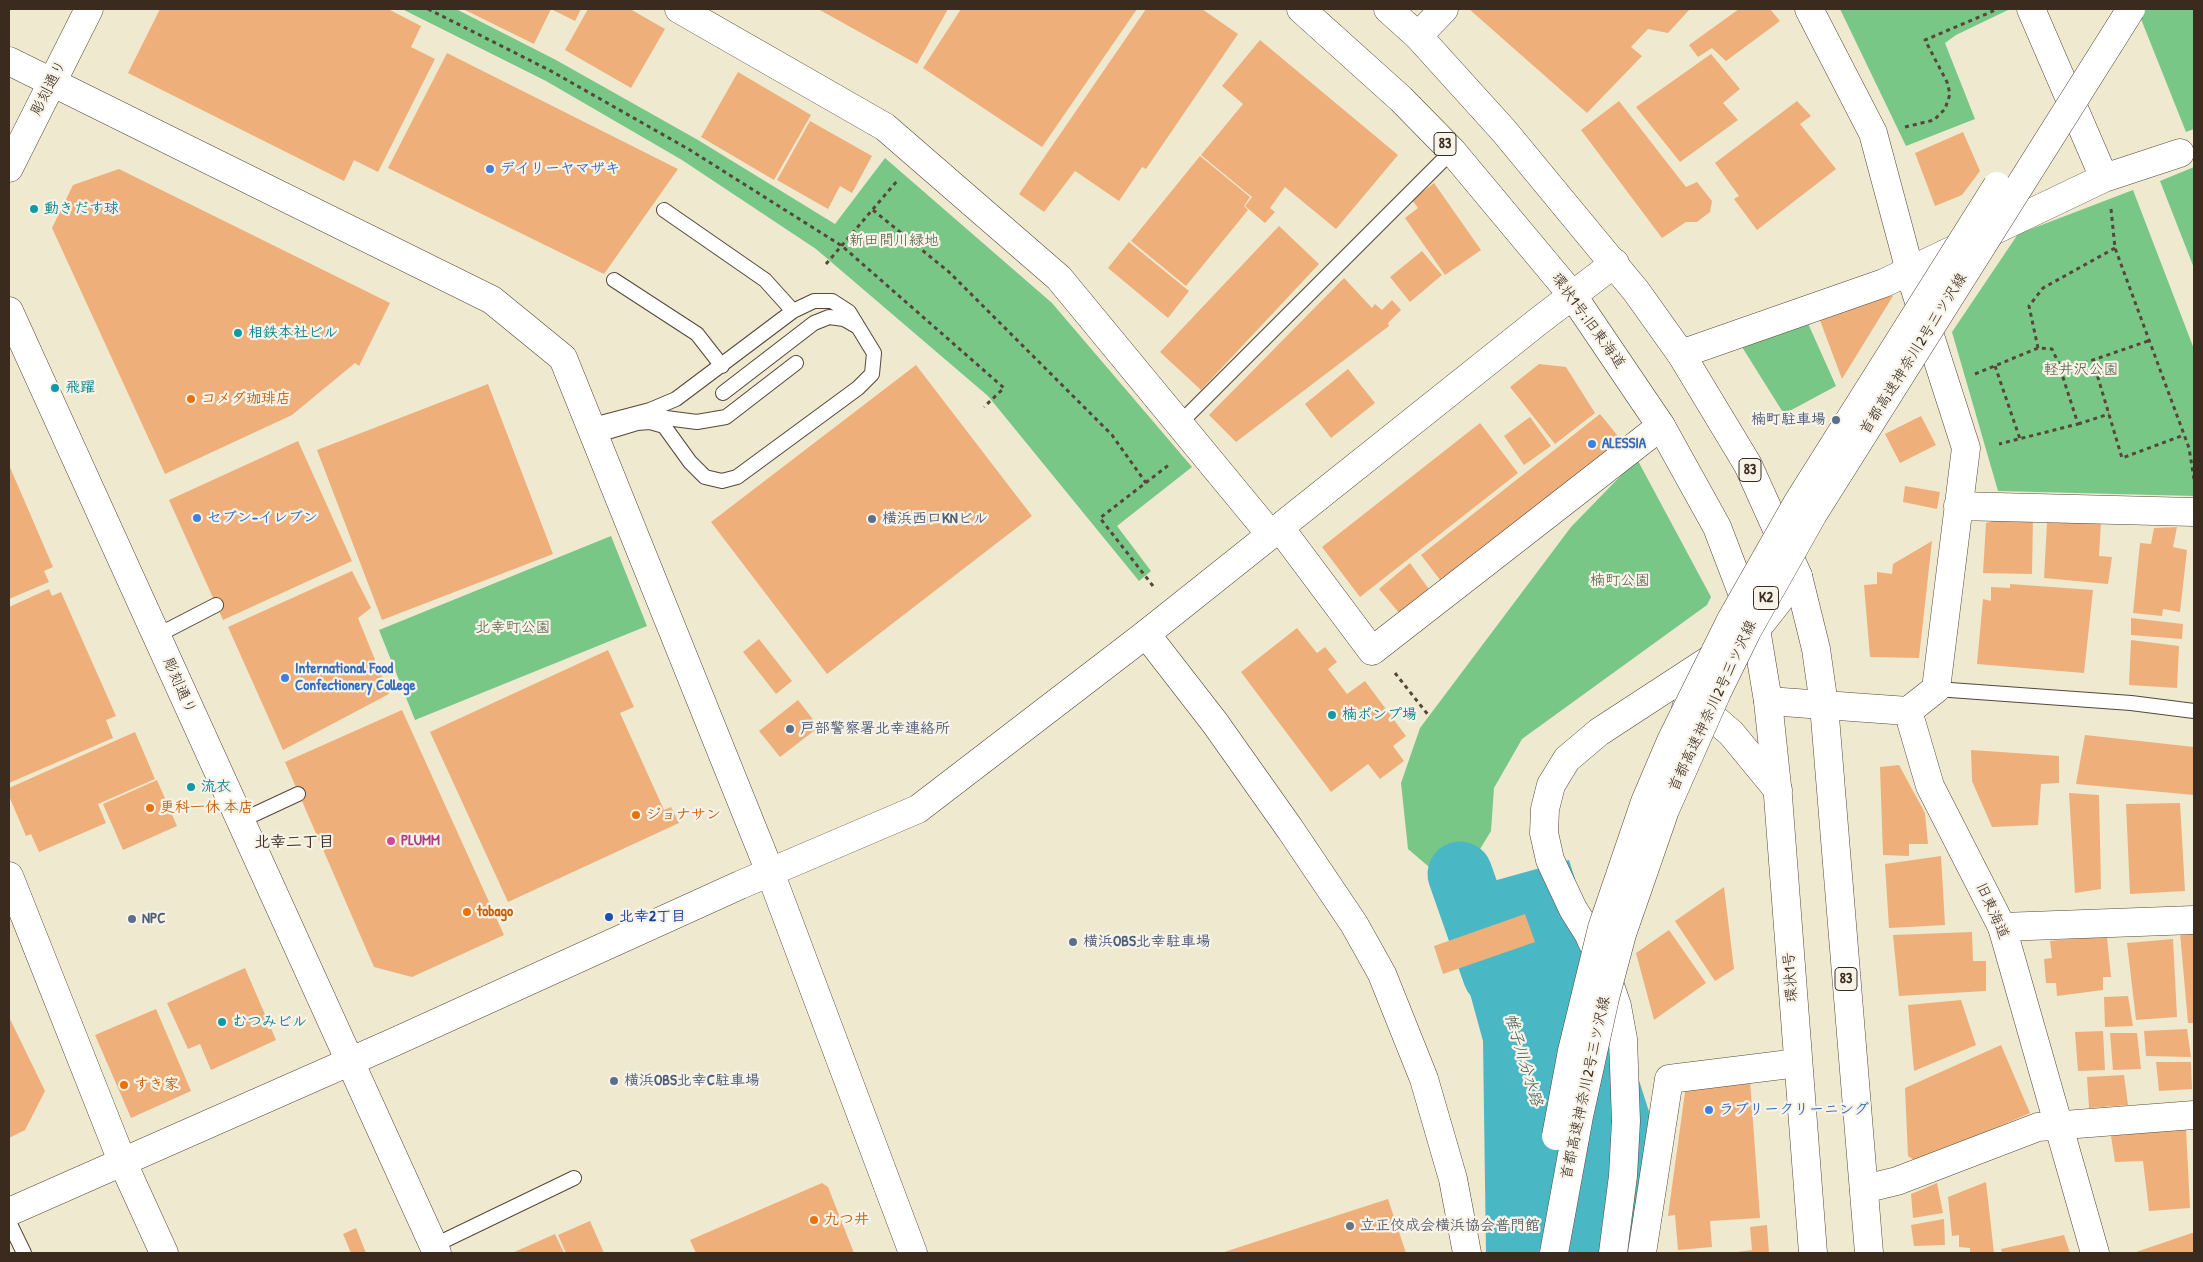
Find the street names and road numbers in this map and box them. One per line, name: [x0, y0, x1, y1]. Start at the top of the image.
street label: 彫刻通り: [27, 57, 71, 119]
road number: 83: [1434, 132, 1456, 156]
street label: 環状1号;旧東海道: [1547, 270, 1629, 372]
street label: 首都高速神奈川2号三ツ沢線: [1857, 270, 1971, 438]
road number: 83: [1739, 458, 1761, 482]
road number: K2: [1754, 586, 1778, 610]
street label: 首都高速神奈川2号三ツ沢線: [1665, 617, 1761, 795]
street label: 彫刻通り: [159, 655, 199, 717]
street label: 旧東海道: [1972, 880, 2012, 942]
street label: 環状1号: [1780, 951, 1802, 1003]
road number: 83: [1835, 968, 1857, 991]
street label: 首都高速神奈川2号三ツ沢線: [1558, 995, 1614, 1181]

